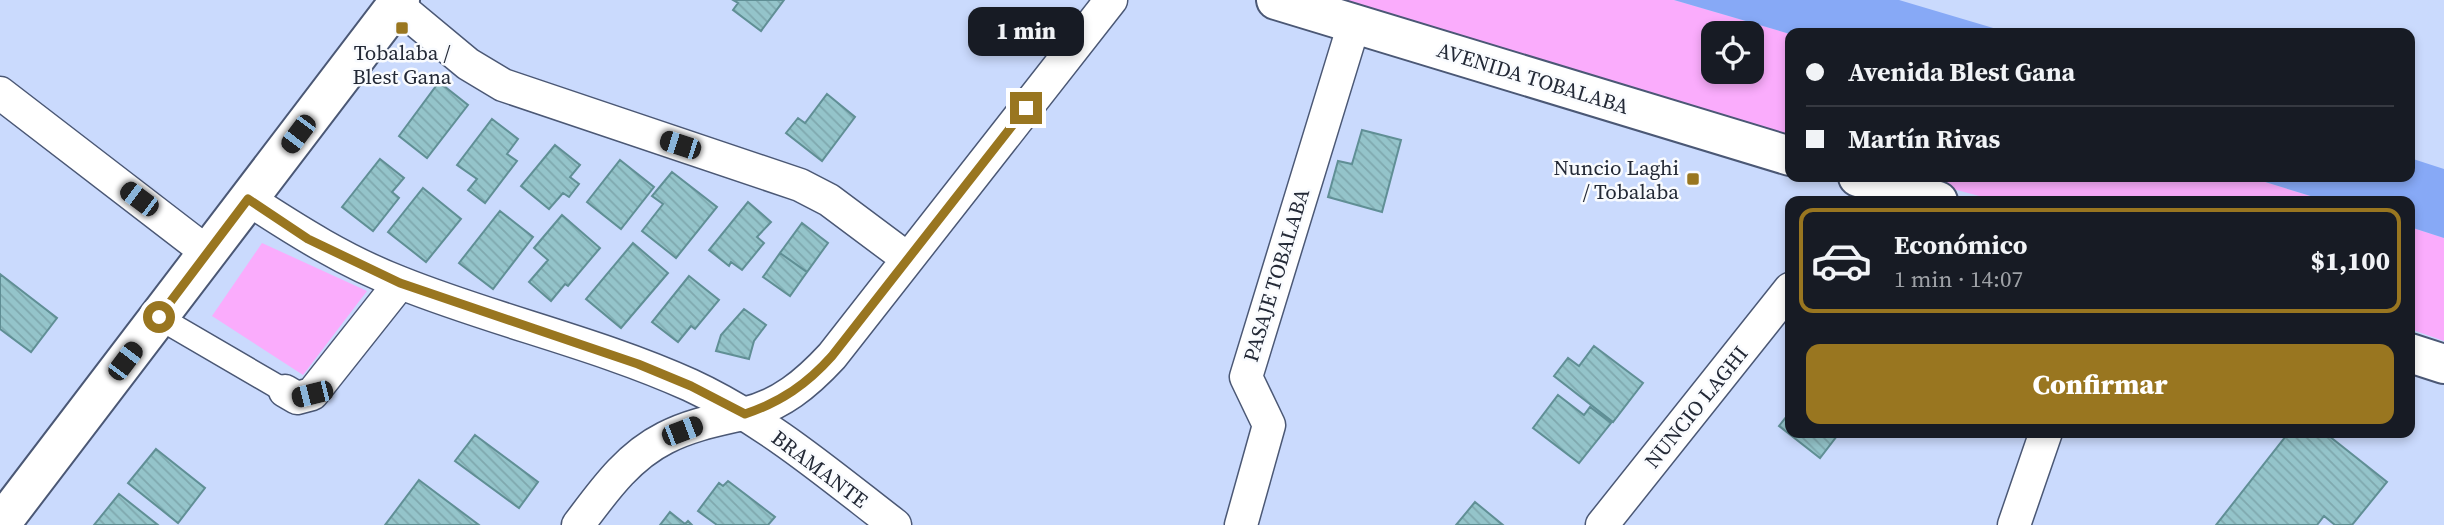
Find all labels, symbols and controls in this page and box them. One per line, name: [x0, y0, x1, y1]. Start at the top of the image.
callout: 1 min: [968, 7, 1084, 56]
text: 1 min: [996, 15, 1056, 47]
marker: Tobalaba / Blest Gana: [394, 20, 410, 36]
map controls: [1701, 21, 1764, 84]
button: locate: [1701, 21, 1764, 84]
street label: AVENIDA TOBALABA: [1433, 35, 1633, 121]
place label: Tobalaba / Blest Gana: [352, 38, 452, 91]
text: Avenida Blest Gana: [1848, 54, 2075, 90]
route end: [1010, 92, 1042, 124]
car: [277, 111, 320, 157]
text: Martín Rivas: [1848, 121, 2000, 157]
car: [657, 129, 704, 161]
place label: Nuncio Laghi / Tobalaba: [1554, 153, 1679, 206]
marker: Nuncio Laghi / Tobalaba: [1685, 171, 1701, 187]
car: [116, 178, 163, 220]
street label: PASAJE TOBALABA: [1236, 185, 1316, 365]
text: Económico: [1894, 227, 2027, 263]
icon: car: [1810, 229, 1873, 292]
text: $1,100: [2311, 243, 2390, 279]
text: 1 min · 14:07: [1894, 263, 2023, 295]
route start: [143, 301, 175, 333]
car: [104, 338, 147, 384]
street label: NUNCIO LAGHI: [1638, 340, 1754, 474]
button: Confirmar: [1806, 344, 2394, 424]
car: [290, 379, 335, 409]
car: [659, 414, 706, 448]
street label: BRAMANTE: [766, 423, 874, 515]

